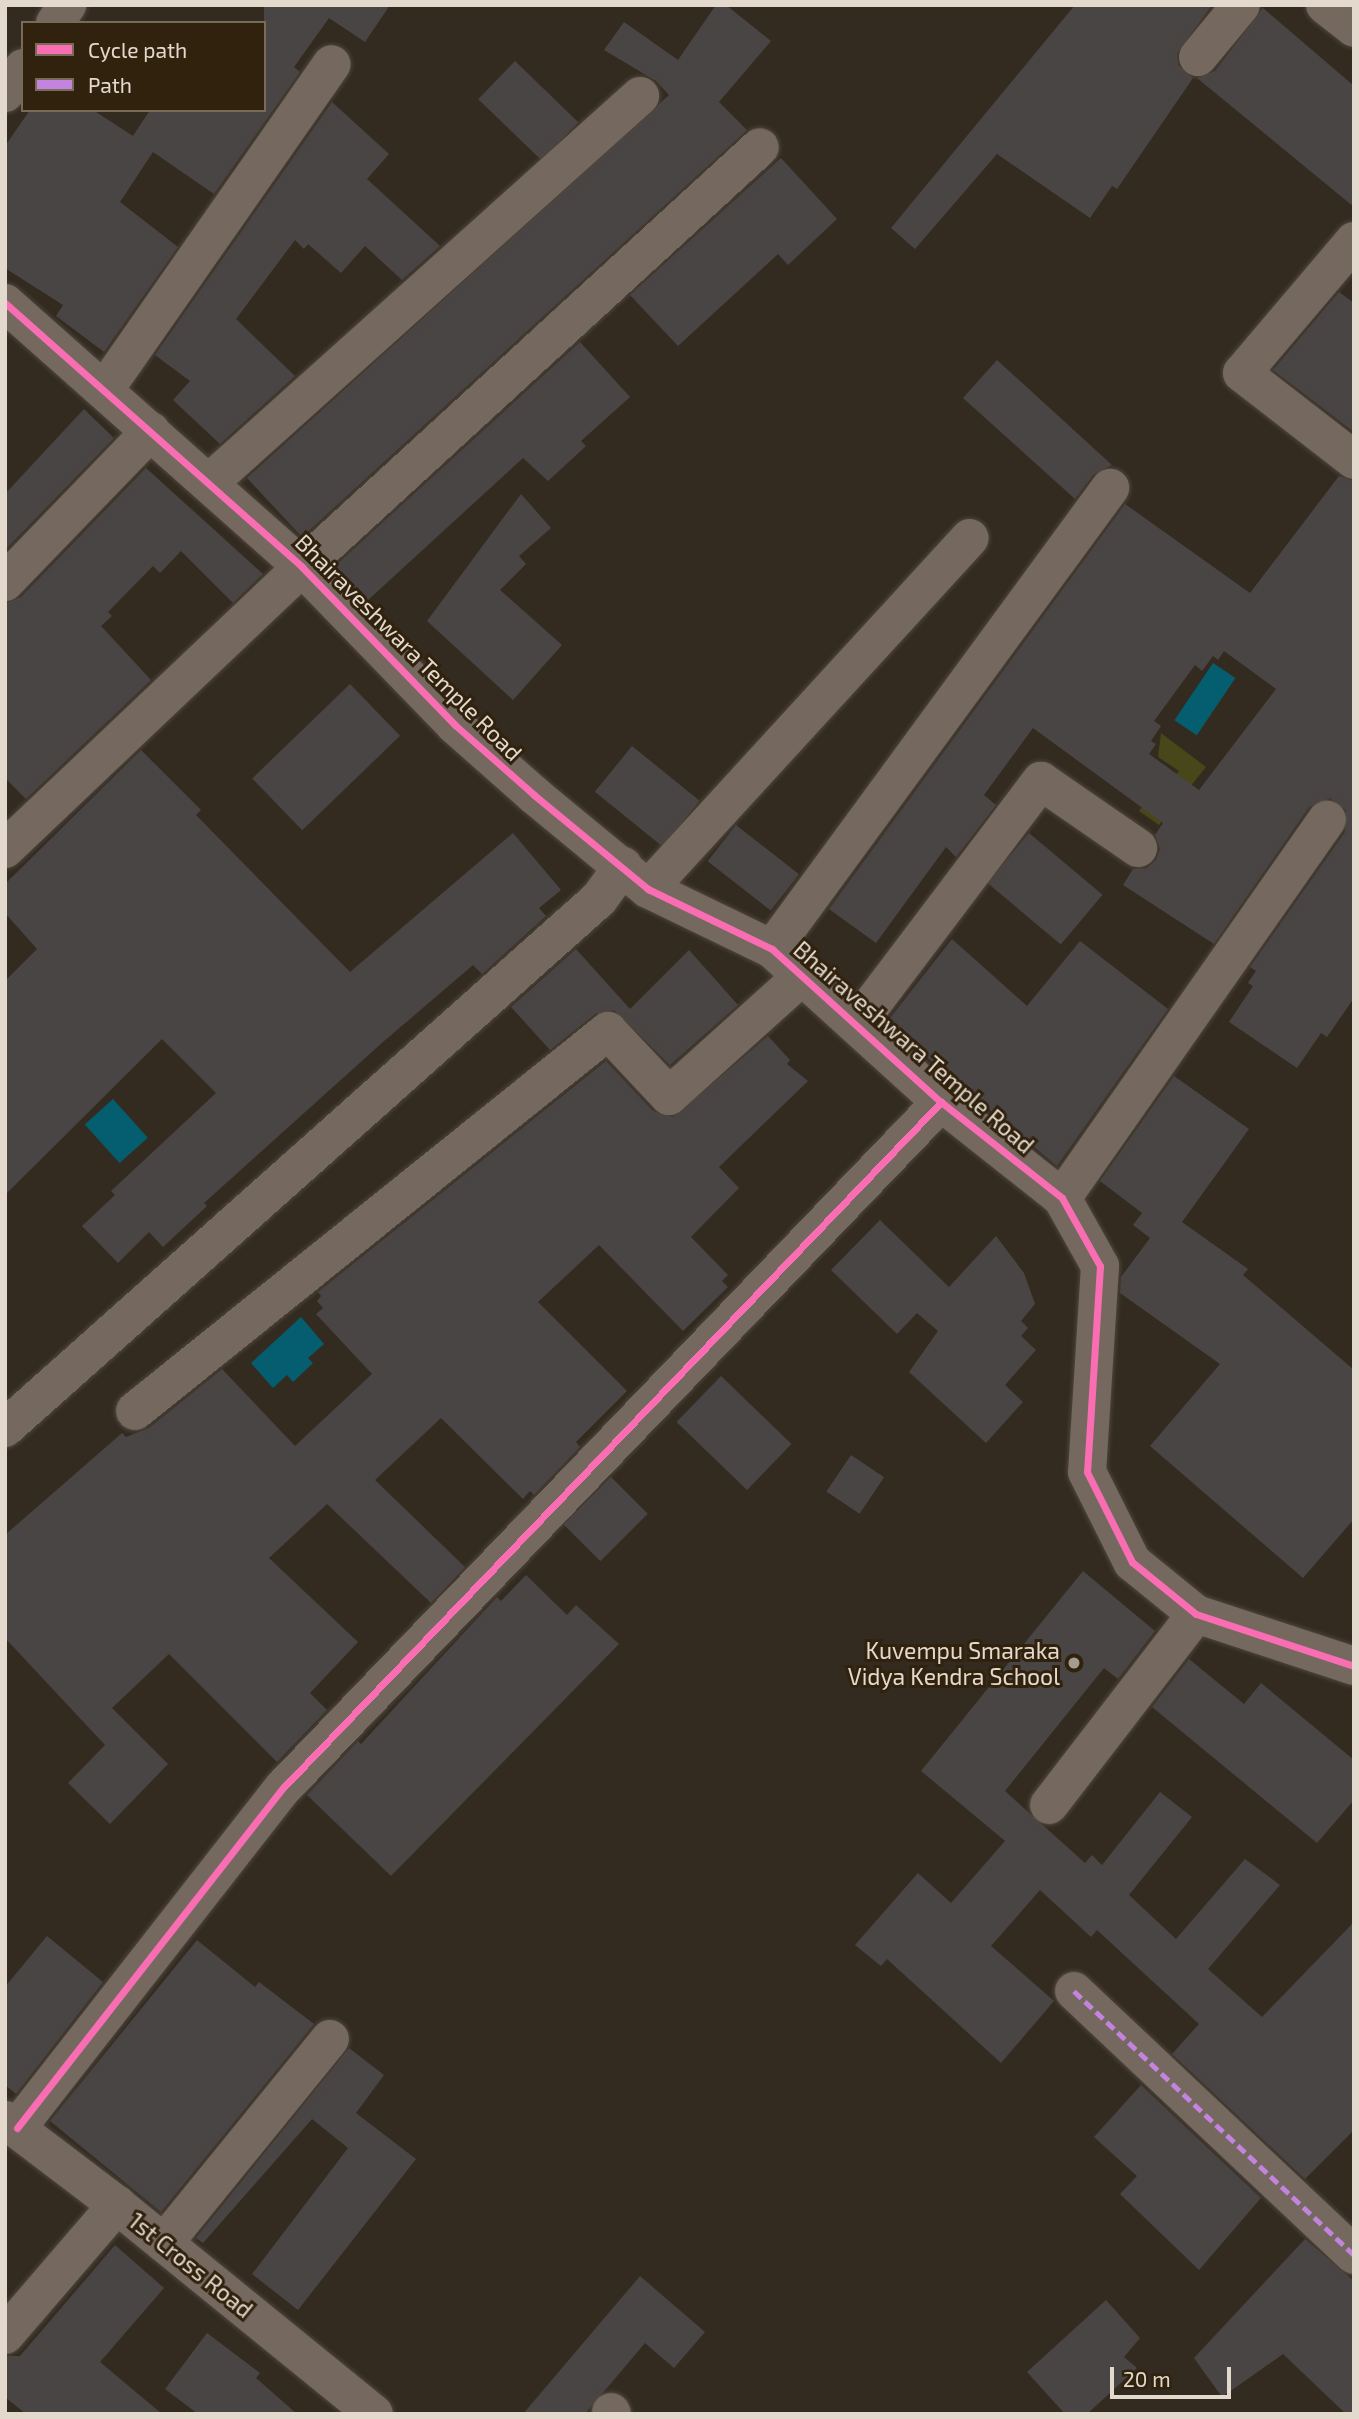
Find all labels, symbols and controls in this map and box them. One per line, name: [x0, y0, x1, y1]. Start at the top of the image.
legend: [21, 21, 266, 112]
text: Cycle path: [88, 37, 187, 62]
text: Path: [88, 72, 132, 97]
street label: Bhairaveshwara Temple Road: [290, 528, 528, 766]
street label: Bhairaveshwara Temple Road: [788, 935, 1040, 1159]
place label: Kuvempu Smaraka Vidya Kendra School: [848, 1636, 1060, 1690]
marker: Kuvempu Smaraka Vidya Kendra School: [1066, 1655, 1082, 1671]
street label: 1st Cross Road: [124, 2207, 258, 2323]
scale bar: [1114, 2352, 1235, 2396]
text: 20 m: [1123, 2366, 1171, 2391]

